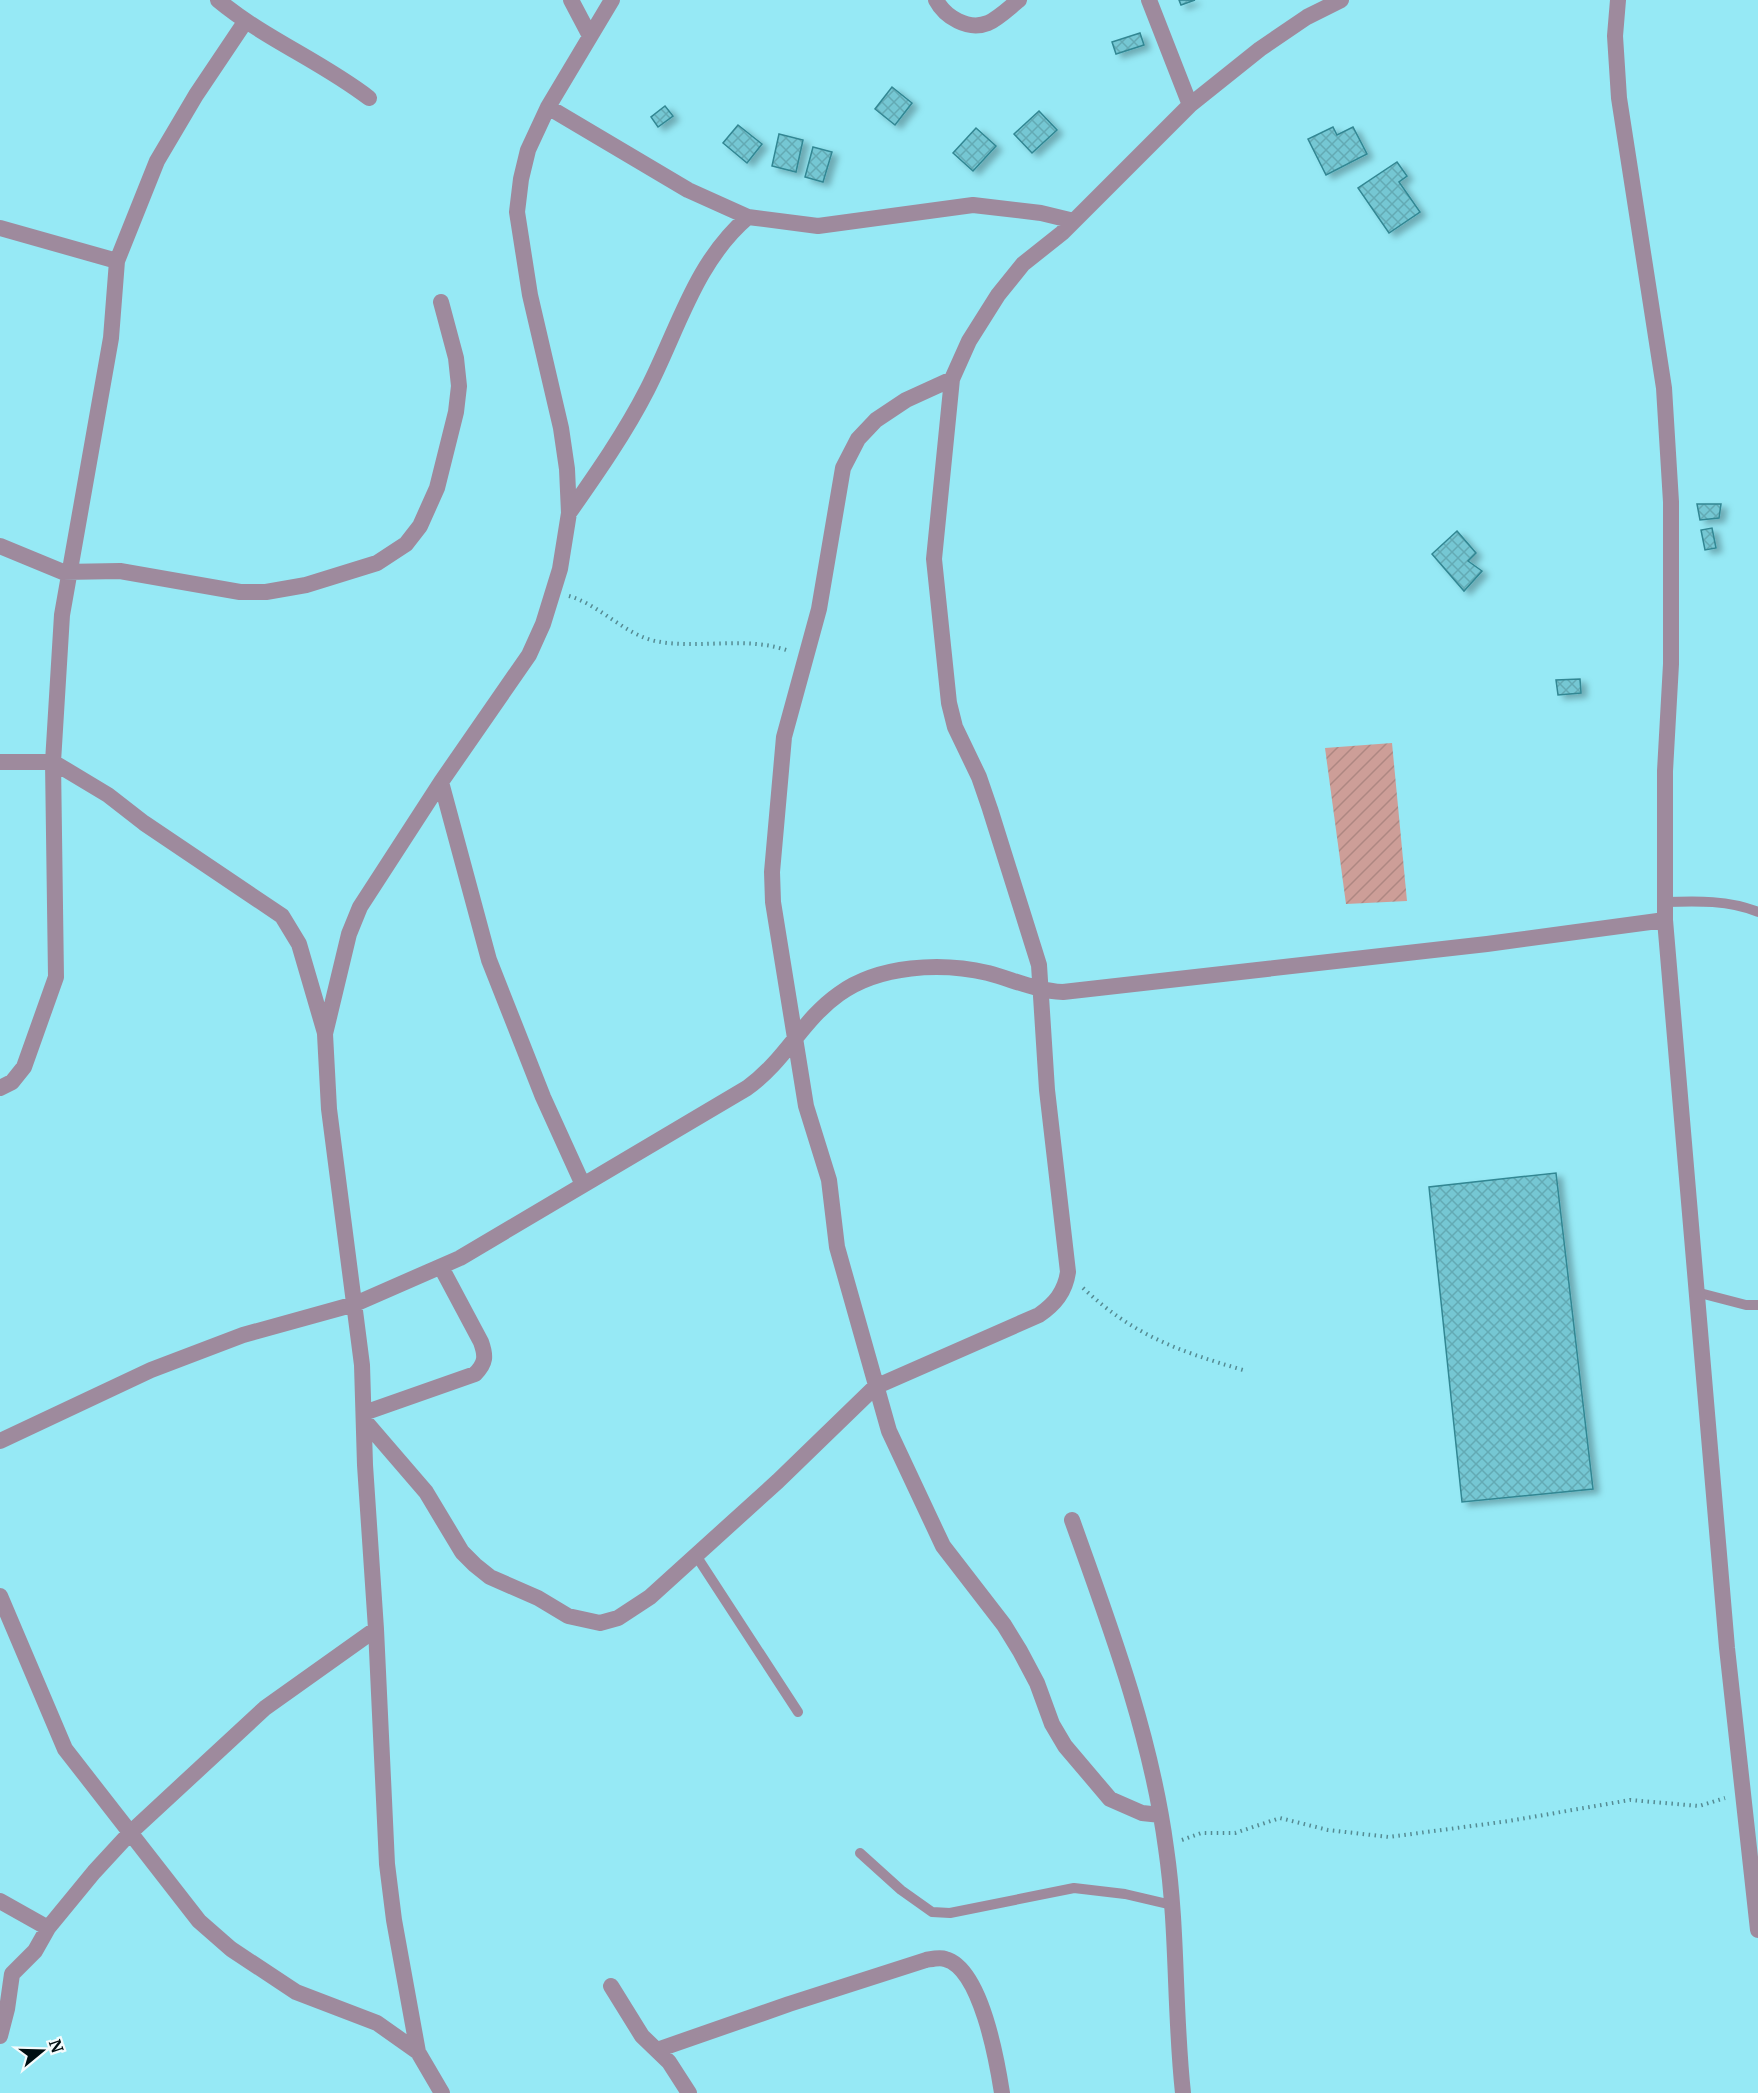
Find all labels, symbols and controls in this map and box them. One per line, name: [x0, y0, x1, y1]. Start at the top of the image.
north arrow: [12, 2021, 72, 2081]
text: N: [45, 2037, 68, 2056]

